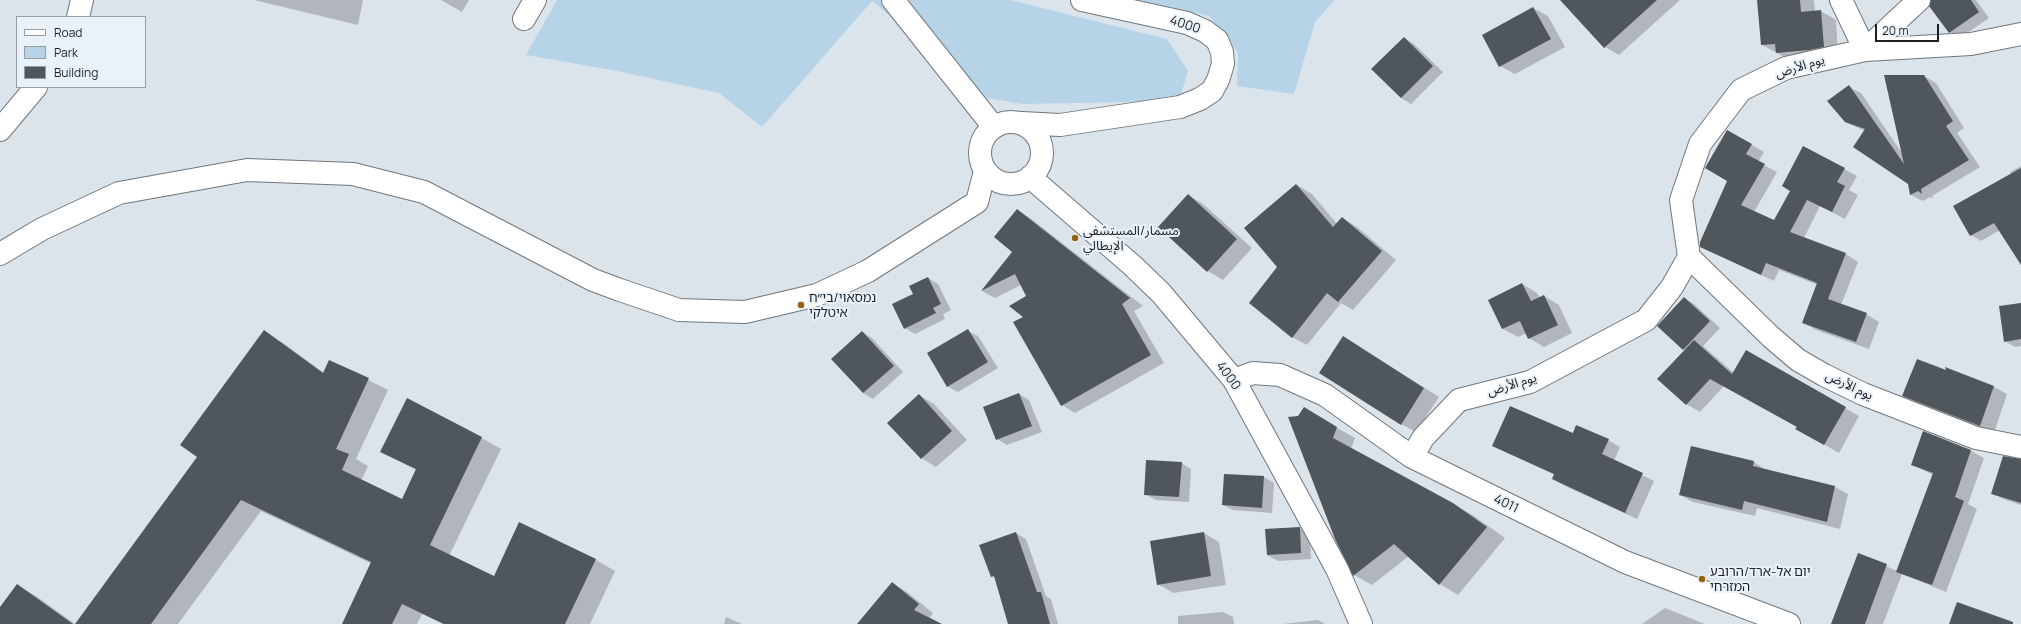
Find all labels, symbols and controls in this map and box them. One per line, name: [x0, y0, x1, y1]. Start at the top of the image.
street label: 4000: [1168, 13, 1202, 37]
legend: [16, 16, 146, 88]
scale bar: [1877, 16, 1941, 42]
text: 20 m: [1882, 22, 1909, 39]
text: Road: [54, 24, 82, 41]
text: Park: [54, 44, 78, 61]
street label: يوم الأرض: [1773, 52, 1827, 82]
text: Building: [54, 64, 98, 81]
place label: مسمار/المستشفى الإيطالي: [1083, 223, 1179, 254]
marker: مسمار/المستشفى الإيطالي: [1070, 233, 1080, 243]
place label: נמסאוי/בי״ח איטלקי: [809, 290, 876, 321]
marker: נמסאוי/בי״ח איטלקי: [796, 300, 806, 310]
street label: 4000: [1212, 359, 1244, 393]
street label: يوم الأرض: [1823, 368, 1875, 404]
street label: يوم الأرض: [1485, 370, 1539, 400]
street label: 4011: [1491, 491, 1521, 517]
place label: יום אל-ארד/הרובע המזרחי: [1710, 564, 1811, 595]
marker: יום אל-ארד/הרובע המזרחי: [1697, 574, 1707, 584]

